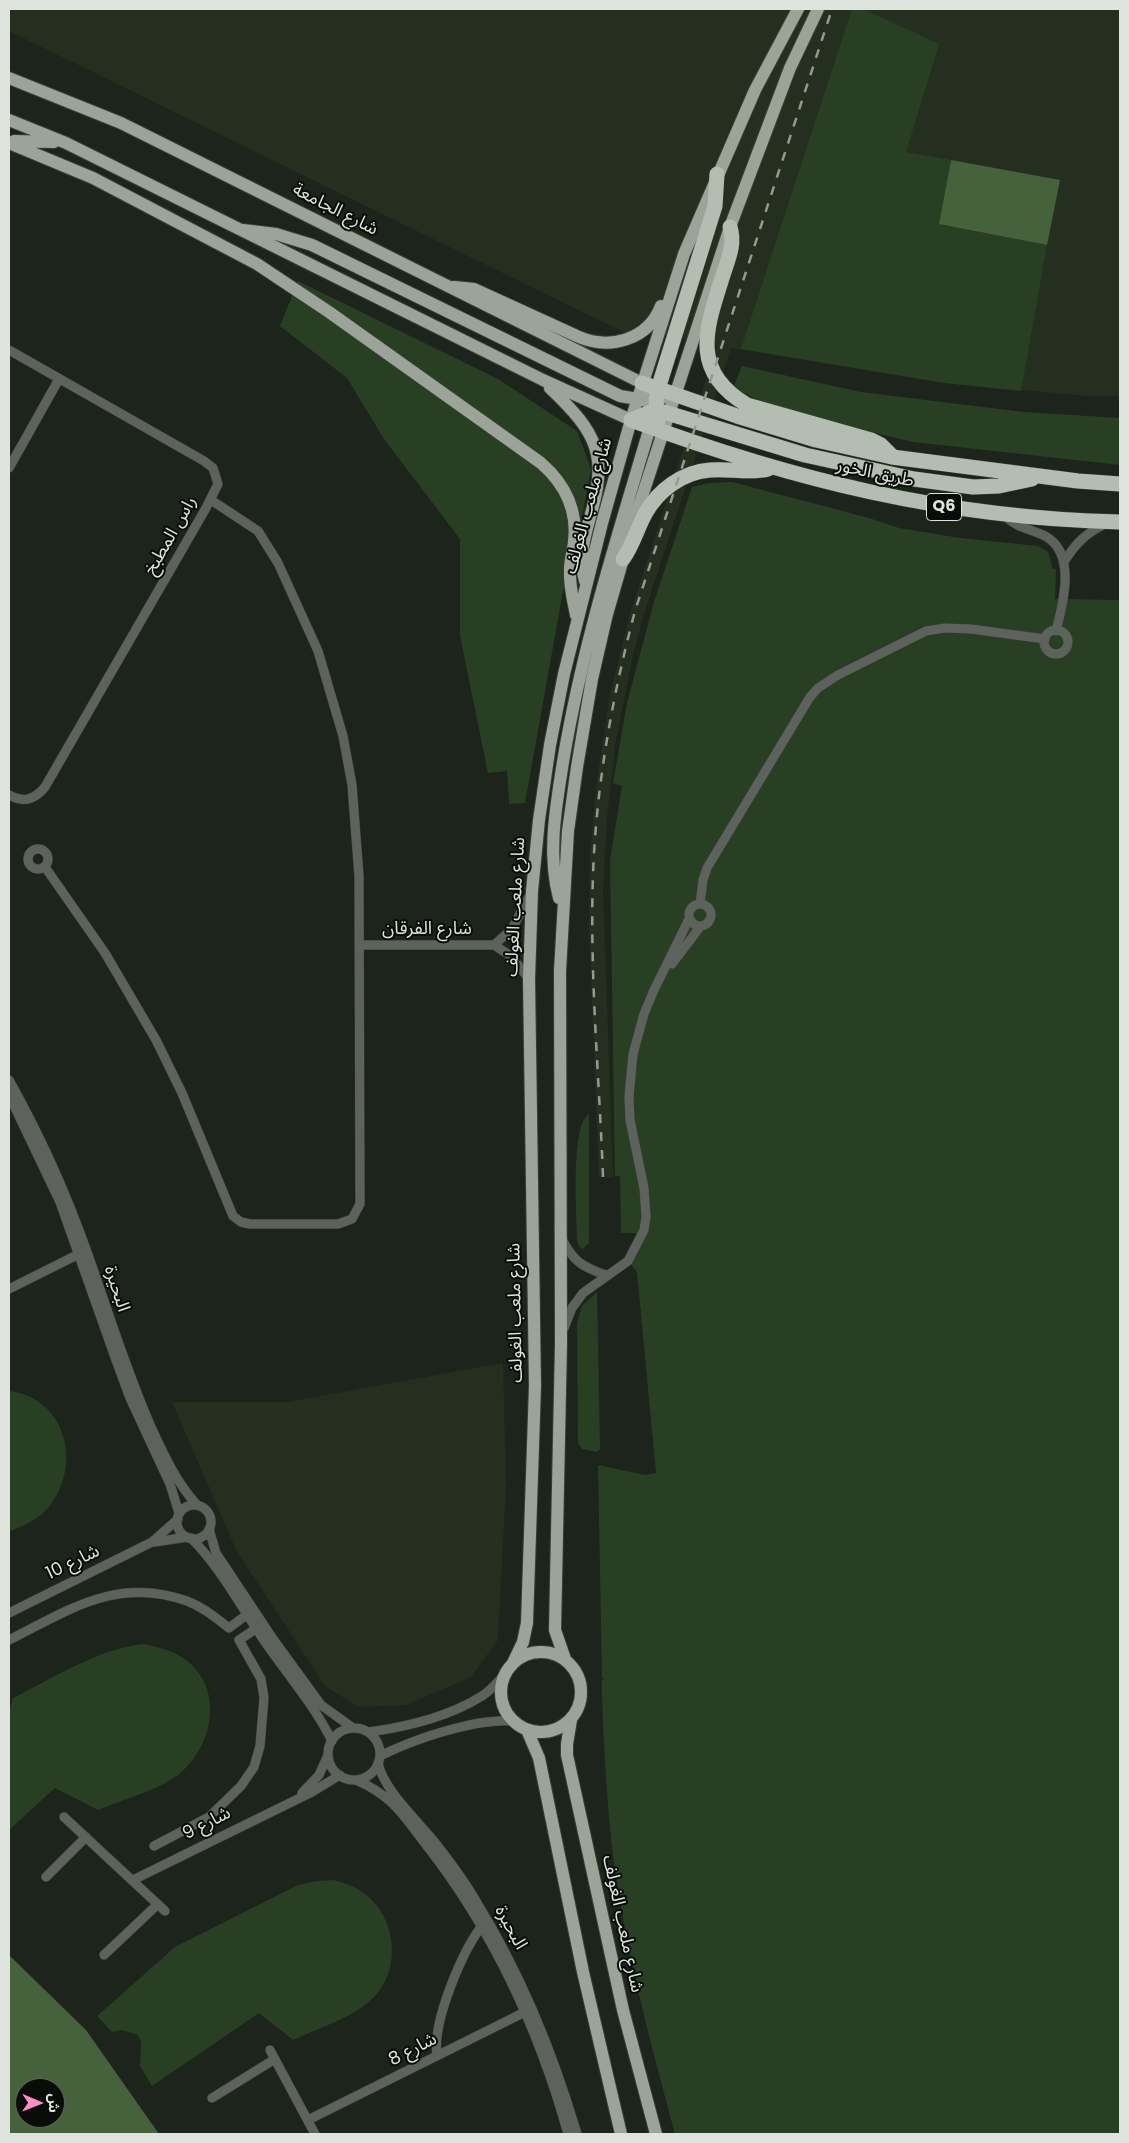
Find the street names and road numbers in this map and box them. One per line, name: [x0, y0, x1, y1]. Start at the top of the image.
street label: شارع الجامعة: [289, 179, 381, 241]
street label: شارع ملعب الغولف: [560, 436, 618, 576]
street label: طريق الخور: [834, 455, 916, 493]
street label: راس المطبخ: [140, 493, 202, 579]
road number: Q6: [926, 494, 962, 520]
street label: شارع ملعب الغولف: [502, 837, 530, 977]
street label: شارع الفرقان: [382, 918, 472, 940]
street label: شارع ملعب الغولف: [504, 1243, 528, 1383]
street label: البحيرة: [98, 1263, 134, 1315]
street label: شارع 10: [43, 1541, 103, 1585]
street label: شارع 9: [179, 1803, 235, 1845]
street label: شارع ملعب الغولف: [597, 1853, 647, 1995]
street label: البحيرة: [489, 1902, 531, 1954]
street label: شارع 8: [385, 2029, 441, 2071]

